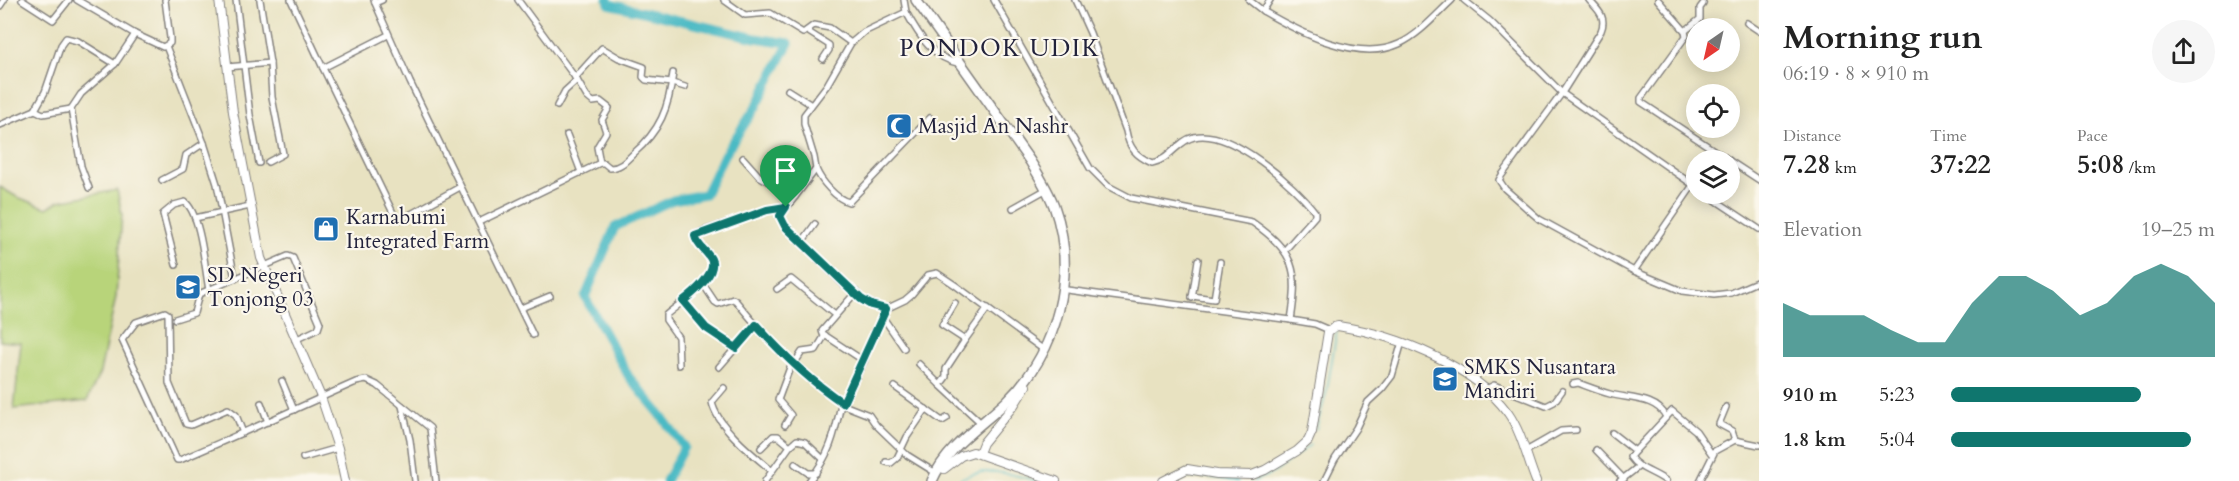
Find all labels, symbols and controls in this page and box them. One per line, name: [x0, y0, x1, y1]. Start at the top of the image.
text: Morning run: [1783, 15, 1983, 60]
north arrow: [1686, 18, 1740, 72]
map controls: [1686, 18, 1740, 204]
button: share: [2152, 20, 2215, 83]
district label: PONDOK UDIK: [899, 32, 1101, 65]
text: 06:19 · 8 × 910 m: [1783, 60, 1929, 87]
button: locate: [1686, 84, 1740, 138]
mosque icon: Masjid An Nashr: [884, 111, 914, 141]
place label: Masjid An Nashr: [918, 112, 1069, 141]
text: Distance: [1783, 125, 1841, 147]
text: Time: [1930, 125, 1967, 147]
text: Pace: [2077, 125, 2108, 147]
pin: [760, 145, 811, 207]
text: 7.28: [1783, 147, 1831, 182]
text: 37:22: [1930, 147, 1991, 182]
text: 5:08: [2077, 147, 2125, 182]
button: layers: [1686, 150, 1740, 204]
icon: arrive: [769, 154, 802, 187]
text: km: [1831, 157, 1857, 179]
text: /km: [2125, 157, 2156, 179]
place label: Karnabumi Integrated Farm: [346, 203, 489, 256]
shop icon: Karnabumi Integrated Farm: [311, 214, 341, 244]
text: Elevation: [1783, 216, 1862, 243]
text: 19–25 m: [2141, 216, 2215, 243]
place label: SD Negeri Tonjong 03: [207, 261, 314, 314]
school or university icon: SD Negeri Tonjong 03: [173, 272, 203, 302]
place label: SMKS Nusantara Mandiri: [1464, 353, 1616, 406]
school or university icon: SMKS Nusantara Mandiri: [1430, 364, 1460, 394]
text: 910 m: [1783, 381, 1838, 408]
text: 5:23: [1879, 381, 1915, 408]
text: 1.8 km: [1783, 426, 1846, 453]
text: 5:04: [1879, 426, 1915, 453]

